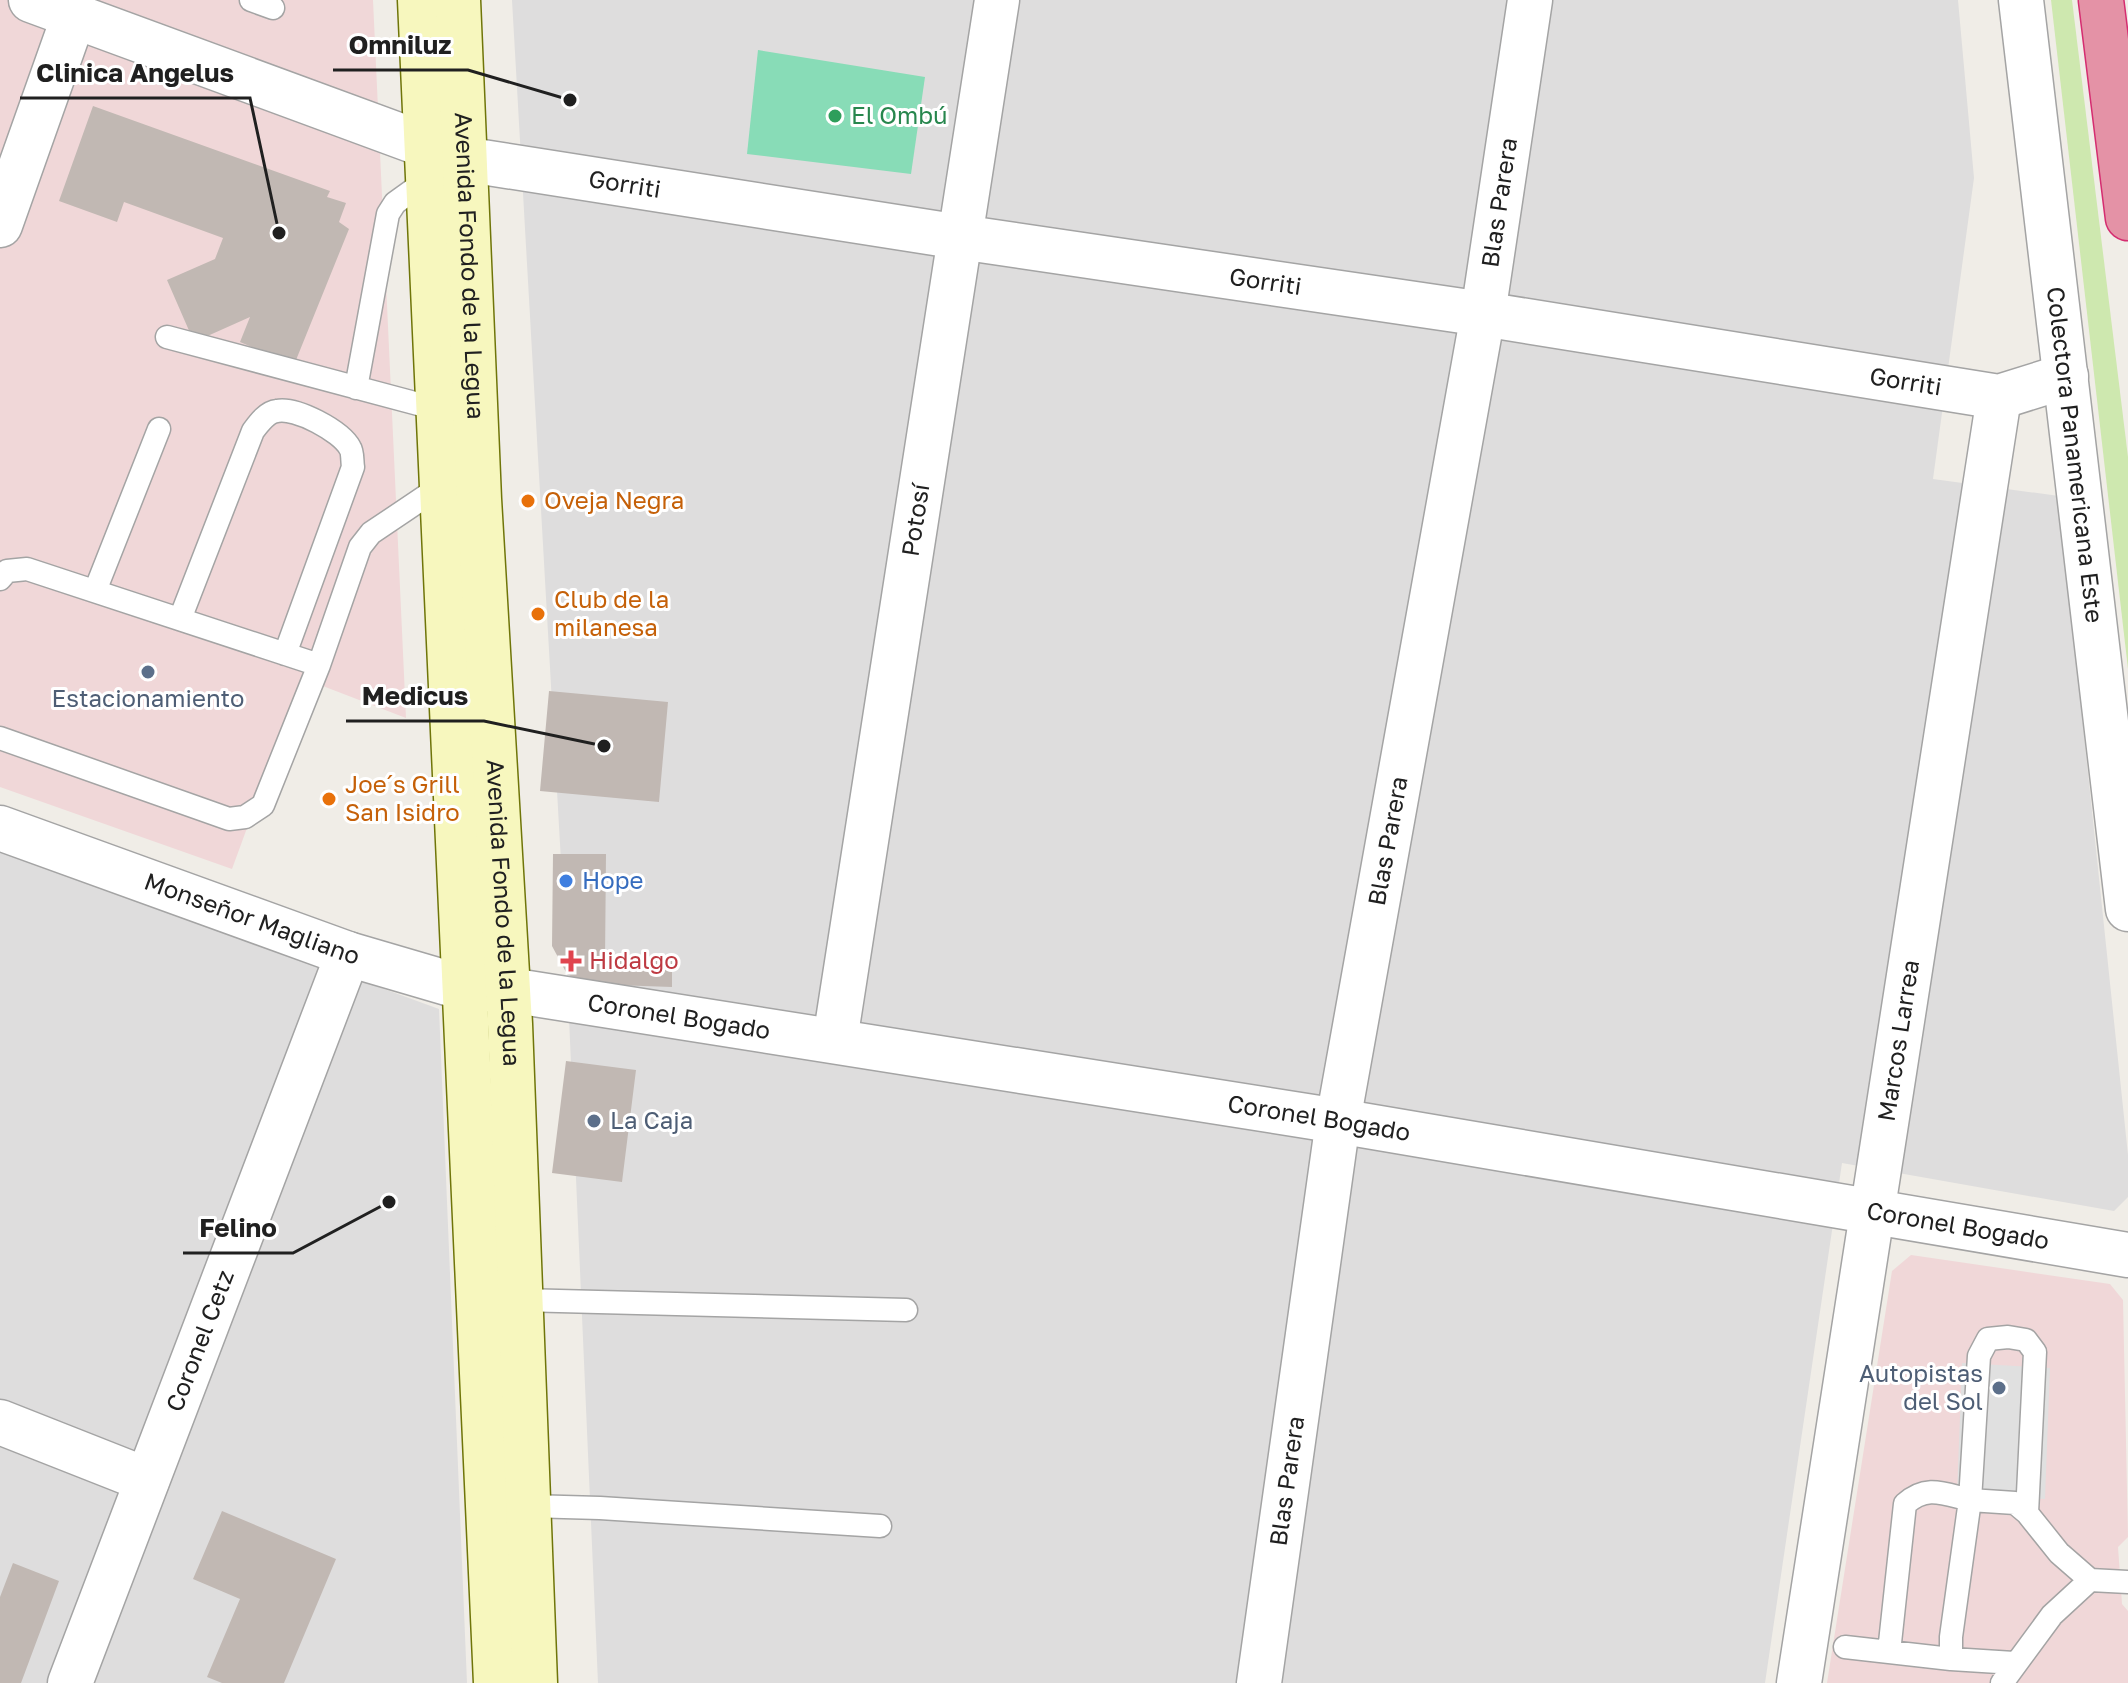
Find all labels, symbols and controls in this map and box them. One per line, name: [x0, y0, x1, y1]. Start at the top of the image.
callout: Omniluz: [333, 20, 468, 70]
text: Omniluz: [348, 29, 452, 60]
callout: Clinica Angelus: [20, 48, 250, 98]
text: Clinica Angelus: [36, 57, 234, 88]
place label: El Ombú: [851, 100, 948, 129]
marker: El Ombú: [826, 107, 844, 125]
street label: Avenida Fondo de la Legua: [450, 111, 492, 420]
street label: Blas Parera: [1474, 136, 1522, 269]
street label: Gorriti: [587, 163, 663, 203]
street label: Gorriti: [1228, 261, 1304, 300]
street label: Colectora Panamericana Este: [2042, 285, 2110, 624]
street label: Gorriti: [1868, 360, 1944, 401]
street label: Potosí: [895, 480, 935, 558]
place label: Oveja Negra: [544, 485, 684, 514]
marker: Oveja Negra: [519, 492, 537, 510]
place label: Club de la milanesa: [554, 584, 669, 641]
marker: Club de la milanesa: [529, 605, 547, 623]
marker: Estacionamiento: [139, 663, 157, 681]
callout: Medicus: [346, 671, 484, 721]
text: Medicus: [362, 680, 468, 711]
place label: Estacionamiento: [52, 683, 244, 712]
street label: Avenida Fondo de la Legua: [481, 758, 528, 1067]
place label: Joe´s Grill San Isidro: [345, 769, 460, 826]
street label: Blas Parera: [1361, 774, 1413, 908]
marker: Joe´s Grill San Isidro: [320, 790, 338, 808]
place label: Hope: [582, 865, 643, 894]
street label: Monseñor Magliano: [141, 866, 363, 970]
marker: Hope: [557, 872, 575, 890]
place label: Hidalgo: [589, 945, 679, 974]
marker: Hidalgo: [560, 950, 582, 972]
street label: Marcos Larrea: [1871, 958, 1924, 1123]
street label: Coronel Bogado: [586, 987, 773, 1044]
street label: Coronel Bogado: [1226, 1088, 1413, 1146]
place label: La Caja: [610, 1105, 693, 1134]
marker: La Caja: [585, 1112, 603, 1130]
street label: Coronel Bogado: [1865, 1195, 2052, 1254]
callout: Felino: [183, 1203, 293, 1253]
text: Felino: [199, 1212, 277, 1243]
street label: Coronel Cetz: [159, 1266, 239, 1415]
place label: Autopistas del Sol: [1859, 1358, 1983, 1415]
marker: Autopistas del Sol: [1990, 1379, 2008, 1397]
street label: Blas Parera: [1262, 1414, 1309, 1548]

